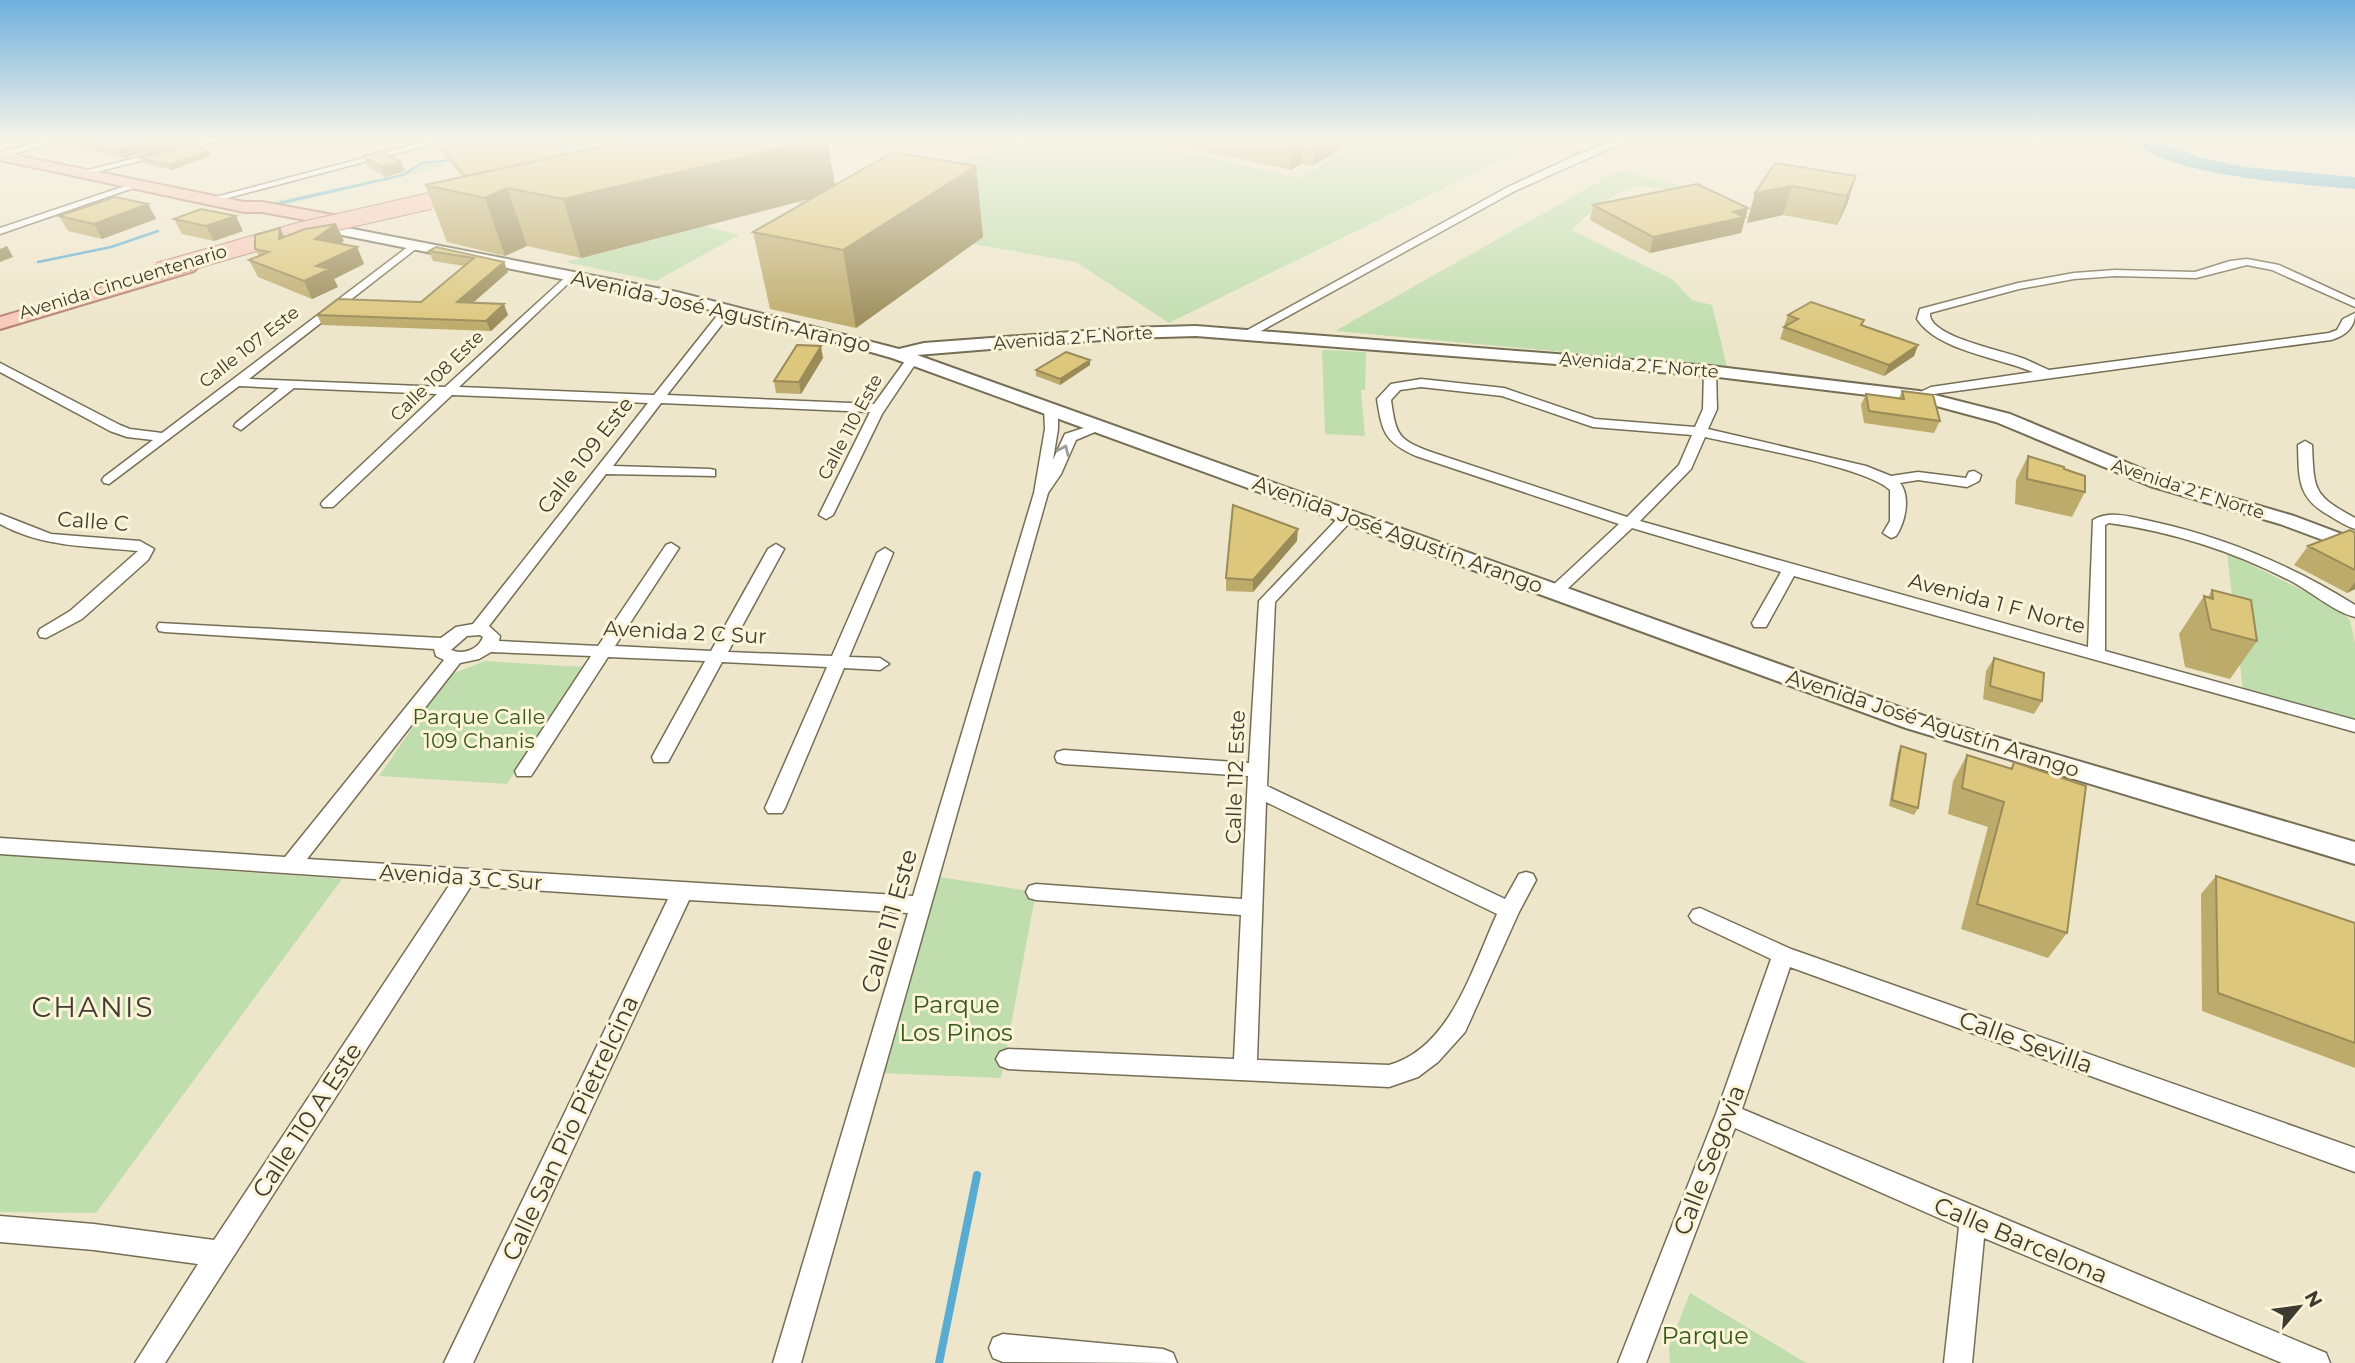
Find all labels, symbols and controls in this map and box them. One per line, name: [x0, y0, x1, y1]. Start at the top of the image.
street label: Avenida Cincuentenario: [16, 240, 230, 324]
street label: Avenida José Agustín Arango: [569, 264, 873, 358]
street label: Calle 107 Este: [195, 301, 303, 393]
street label: Avenida 2 F Norte: [993, 321, 1154, 355]
street label: Calle 108 Este: [386, 326, 488, 426]
street label: Avenida 2 F Norte: [1559, 347, 1720, 383]
street label: Calle 110 Este: [813, 370, 887, 484]
street label: Calle 109 Este: [532, 392, 638, 518]
one-way arrow: [1056, 445, 1070, 457]
street label: Avenida 2 F Norte: [2109, 454, 2267, 524]
street label: Avenida José Agustín Arango: [1250, 470, 1546, 598]
street label: Calle C: [56, 506, 130, 536]
street label: Avenida 1 F Norte: [1906, 567, 2088, 639]
street label: Avenida 2 C Sur: [603, 615, 767, 649]
street label: Avenida José Agustín Arango: [1783, 664, 2083, 782]
park label: Parque Calle 109 Chanis: [413, 704, 545, 753]
street label: Calle 112 Este: [1220, 710, 1250, 844]
street label: Calle 111 Este: [855, 846, 923, 996]
street label: Avenida 3 C Sur: [379, 859, 543, 895]
district label: CHANIS: [31, 990, 155, 1024]
park label: Parque Los Pinos: [899, 990, 1013, 1047]
street label: Calle San Pio Pietrelcina: [496, 991, 644, 1265]
street label: Calle Sevilla: [1955, 1004, 2097, 1080]
street label: Calle 110 A Este: [246, 1037, 368, 1203]
street label: Calle Segovia: [1667, 1081, 1751, 1239]
street label: Calle Barcelona: [1930, 1190, 2112, 1290]
north arrow: [2264, 1272, 2334, 1342]
text: N: [2300, 1287, 2327, 1311]
park label: Parque: [1661, 1321, 1749, 1350]

